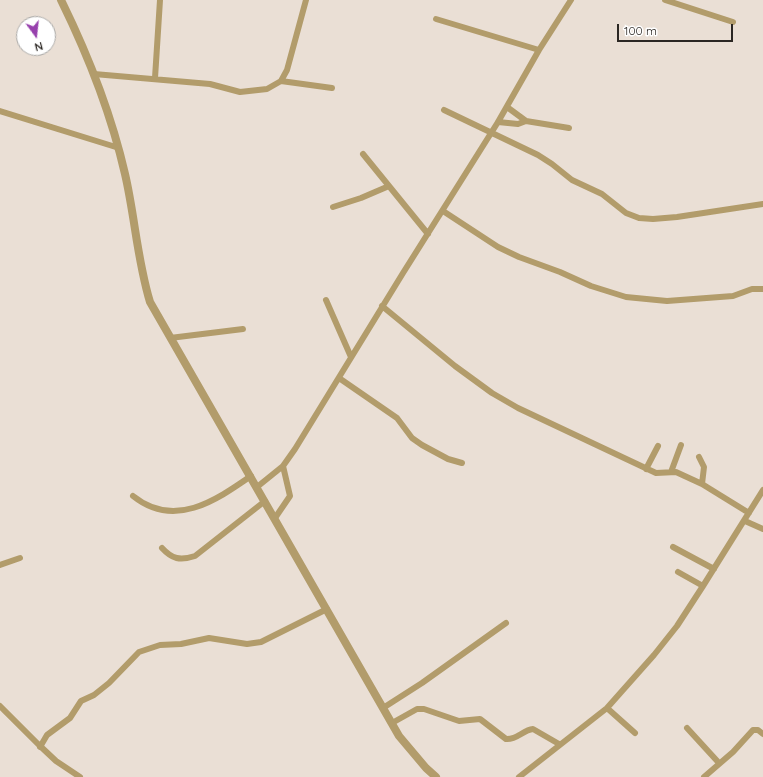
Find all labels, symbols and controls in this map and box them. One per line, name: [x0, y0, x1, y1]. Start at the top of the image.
north arrow: [16, 16, 56, 56]
scale bar: [619, 16, 735, 42]
text: 100 m: [624, 23, 657, 38]
text: N: [33, 39, 45, 54]

